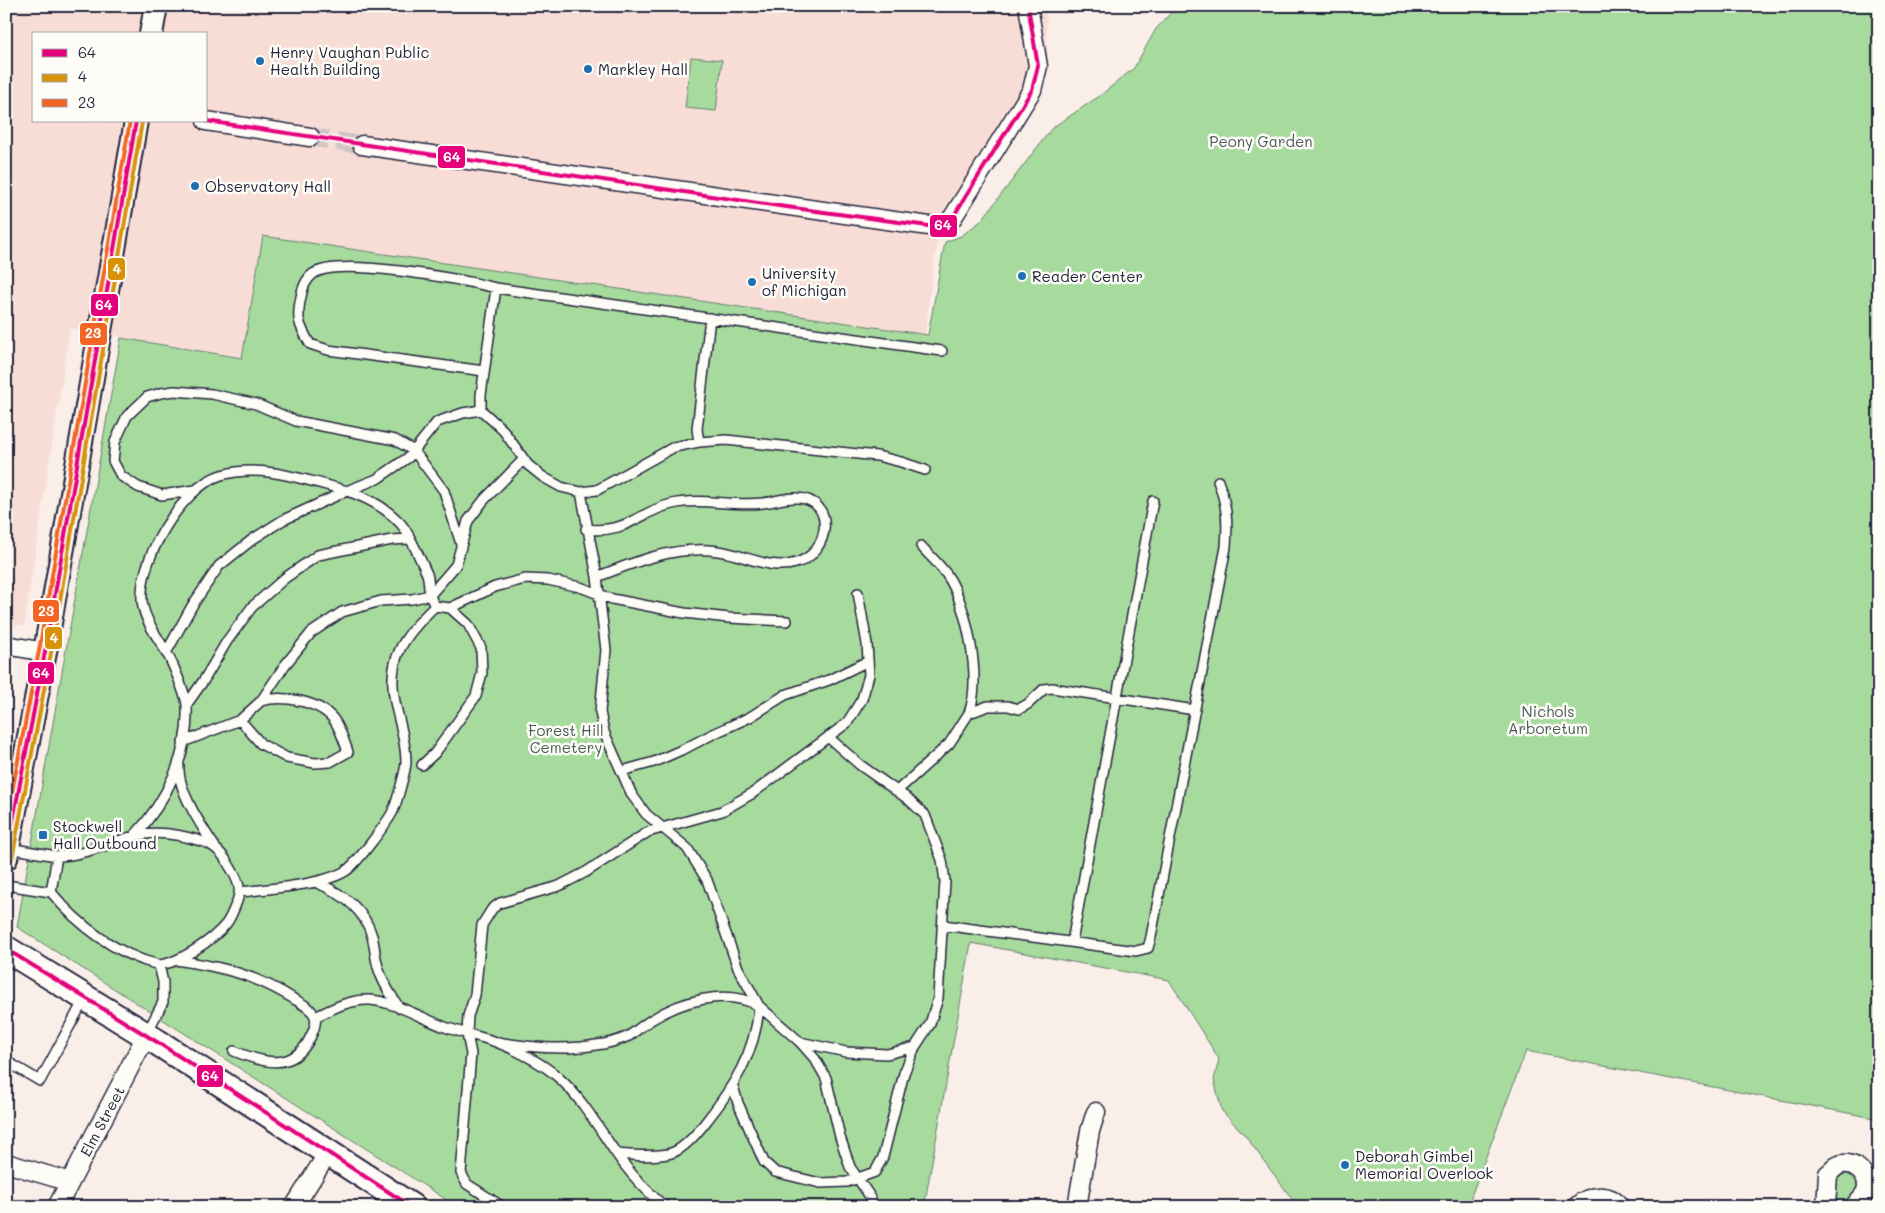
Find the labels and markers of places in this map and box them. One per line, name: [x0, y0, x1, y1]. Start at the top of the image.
place label: Henry Vaughan Public Health Building: [270, 42, 430, 79]
marker: Henry Vaughan Public Health Building: [254, 55, 266, 67]
place label: Markley Hall: [598, 59, 688, 79]
marker: Markley Hall: [582, 63, 594, 75]
place label: Observatory Hall: [205, 176, 331, 196]
marker: Observatory Hall: [189, 180, 201, 192]
place label: University of Michigan: [762, 263, 846, 300]
place label: Reader Center: [1032, 266, 1143, 286]
marker: Reader Center: [1016, 270, 1028, 282]
marker: University of Michigan: [746, 276, 758, 288]
place label: Stockwell Hall Outbound: [53, 816, 157, 853]
marker: Stockwell Hall Outbound: [37, 829, 49, 841]
place label: Deborah Gimbel Memorial Overlook: [1355, 1146, 1493, 1183]
marker: Deborah Gimbel Memorial Overlook: [1339, 1159, 1351, 1171]

